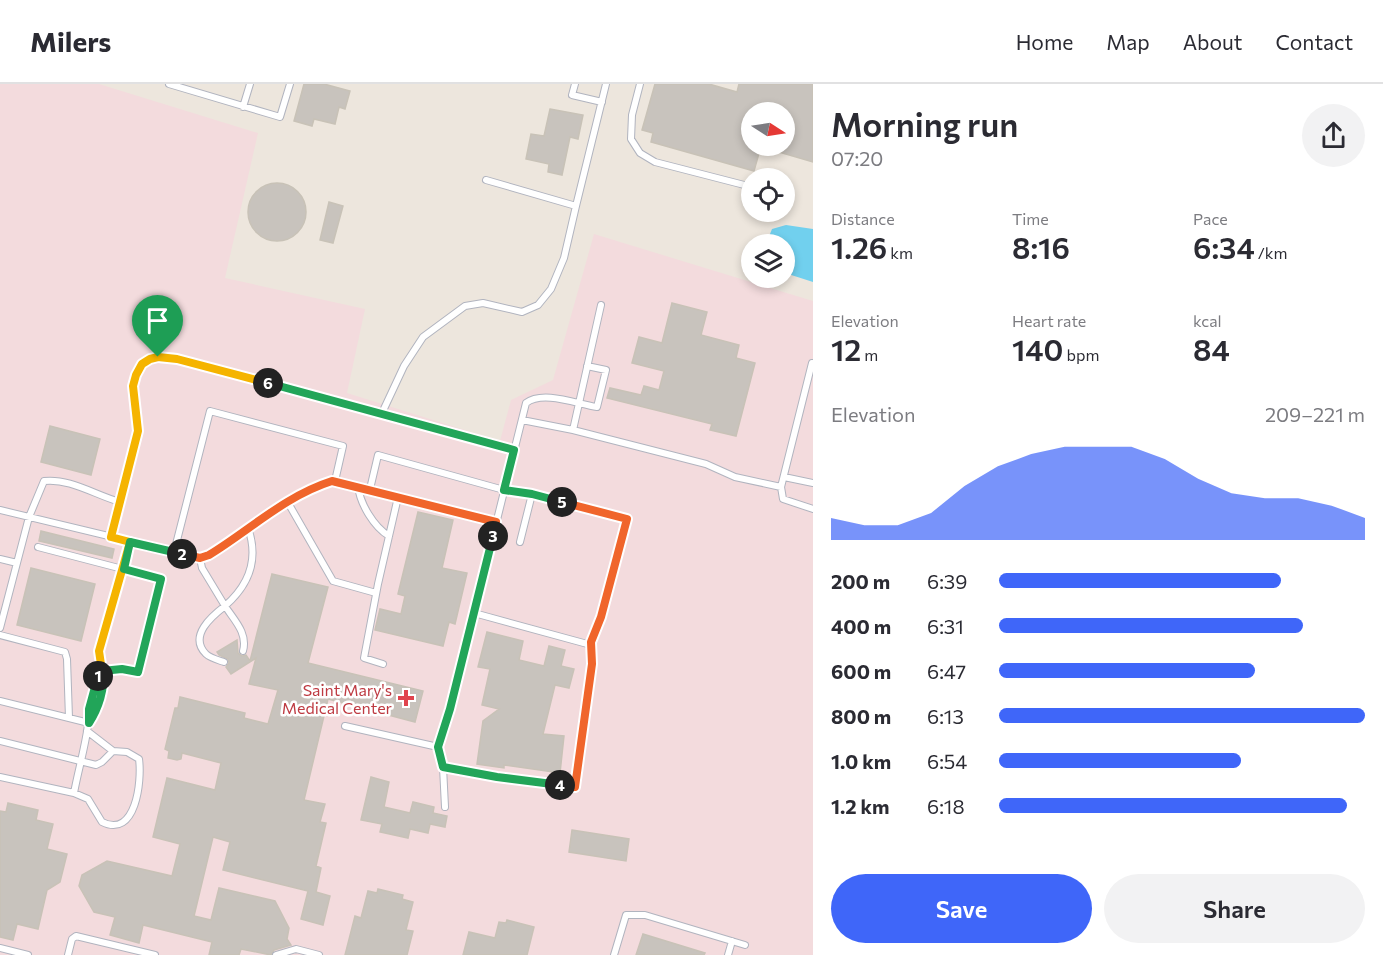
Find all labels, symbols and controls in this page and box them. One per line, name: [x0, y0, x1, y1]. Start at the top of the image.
text: Milers: [30, 24, 111, 58]
text: Home: [1016, 29, 1073, 54]
text: Map: [1106, 29, 1150, 54]
text: About: [1183, 29, 1242, 54]
text: Contact: [1275, 29, 1353, 54]
north arrow: [741, 102, 795, 156]
map controls: [741, 102, 795, 288]
text: Morning run: [831, 103, 1018, 144]
button: share: [1302, 104, 1365, 167]
text: 07:20: [831, 146, 883, 170]
button: locate: [741, 168, 795, 222]
text: Distance: [831, 209, 895, 228]
text: Time: [1012, 209, 1049, 228]
text: Pace: [1193, 209, 1228, 228]
text: 1.26: [831, 228, 887, 265]
text: 8:16: [1012, 228, 1070, 265]
text: 6:34: [1193, 228, 1255, 265]
button: layers: [741, 234, 795, 288]
text: km: [887, 243, 913, 262]
text: /km: [1255, 243, 1288, 262]
pin: [132, 295, 183, 357]
icon: arrive: [141, 304, 174, 337]
text: Elevation: [831, 311, 899, 330]
text: Heart rate: [1012, 311, 1086, 330]
text: kcal: [1193, 311, 1222, 330]
text: 12: [831, 330, 861, 367]
text: 140: [1012, 330, 1063, 367]
text: 84: [1193, 330, 1230, 367]
text: m: [861, 345, 878, 364]
text: bpm: [1063, 345, 1099, 364]
pin: 6: [253, 368, 283, 398]
text: 6: [263, 373, 273, 392]
text: Elevation: [831, 402, 916, 426]
text: 209–221 m: [1265, 402, 1365, 426]
pin: 5: [547, 487, 577, 517]
text: 5: [557, 492, 567, 511]
pin: 3: [478, 521, 508, 551]
text: 3: [488, 526, 498, 545]
pin: 2: [167, 539, 197, 569]
text: 2: [177, 544, 187, 563]
text: 200 m: [831, 569, 890, 593]
text: 6:39: [927, 569, 967, 593]
text: 400 m: [831, 614, 891, 638]
text: 6:31: [927, 614, 964, 638]
text: 600 m: [831, 659, 891, 683]
text: 6:47: [927, 659, 966, 683]
pin: 1: [83, 661, 113, 691]
text: 1: [94, 666, 102, 685]
place label: Saint Mary's Medical Center: [282, 680, 393, 717]
marker: Saint Mary's Medical Center: [397, 689, 415, 707]
text: 800 m: [831, 704, 891, 728]
text: 6:13: [927, 704, 964, 728]
text: 1.0 km: [831, 749, 891, 773]
text: 6:54: [927, 749, 967, 773]
pin: 4: [545, 770, 575, 800]
text: 4: [555, 775, 565, 794]
text: 1.2 km: [831, 794, 889, 818]
text: 6:18: [927, 794, 965, 818]
button: Save: [831, 874, 1092, 943]
button: Share: [1104, 874, 1365, 943]

